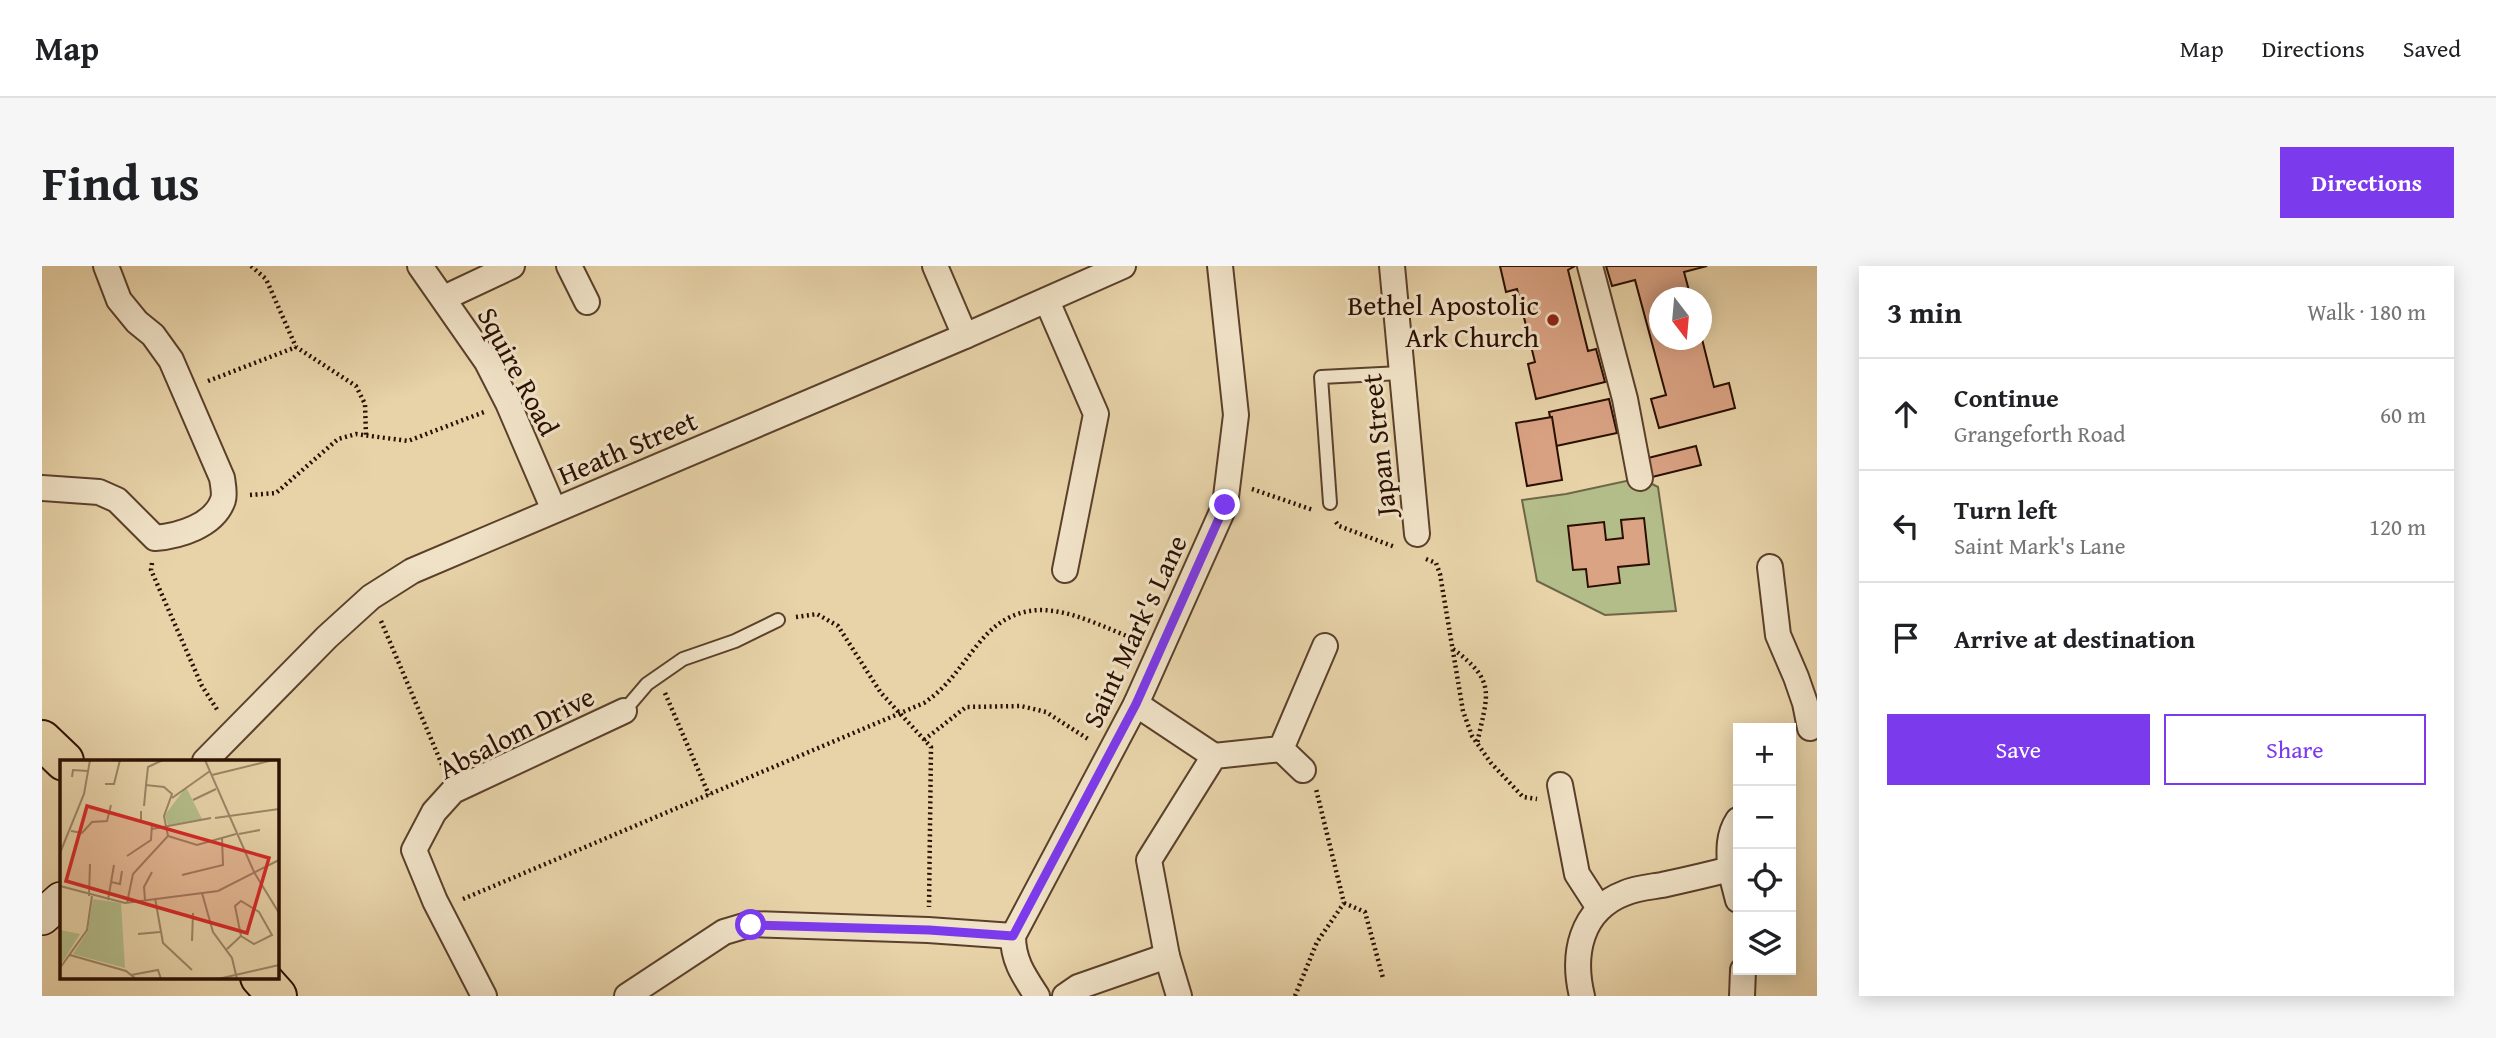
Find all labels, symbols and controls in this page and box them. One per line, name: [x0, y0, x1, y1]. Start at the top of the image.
text: Map: [35, 24, 99, 72]
text: Map: [2180, 31, 2224, 66]
text: Directions: [2262, 31, 2365, 66]
text: Saved: [2403, 31, 2461, 66]
text: Find us: [42, 146, 200, 218]
button: Directions: [2280, 147, 2454, 218]
place label: Bethel Apostolic Ark Church: [1347, 284, 1539, 357]
north arrow: [1649, 287, 1712, 350]
text: 3 min: [1887, 290, 1962, 334]
text: Walk · 180 m: [2307, 295, 2426, 328]
street label: Squire Road: [468, 299, 570, 443]
marker: Bethel Apostolic Ark Church: [1545, 312, 1561, 328]
street label: Japan Street: [1350, 372, 1406, 521]
text: Continue: [1954, 378, 2059, 417]
icon: ahead: [1887, 395, 1925, 433]
text: 60 m: [2380, 398, 2426, 431]
street label: Heath Street: [551, 399, 703, 495]
text: Grangeforth Road: [1954, 417, 2126, 450]
route end: [1209, 489, 1240, 520]
text: Turn left: [1954, 490, 2057, 529]
icon: left: [1887, 507, 1925, 545]
text: 120 m: [2369, 510, 2426, 543]
street label: Saint Mark's Lane: [1071, 528, 1197, 734]
text: Saint Mark's Lane: [1954, 529, 2125, 562]
icon: arrive: [1887, 619, 1925, 657]
text: Arrive at destination: [1954, 619, 2195, 658]
street label: Absalom Drive: [431, 675, 601, 789]
button: Save: [1887, 714, 2150, 785]
button: Share: [2164, 714, 2426, 785]
map controls: [1733, 723, 1796, 975]
button: +: [1733, 723, 1796, 786]
inset map: [60, 760, 278, 978]
button: −: [1733, 786, 1796, 849]
button: locate: [1733, 849, 1796, 912]
route start: [735, 909, 766, 940]
button: layers: [1733, 912, 1796, 975]

